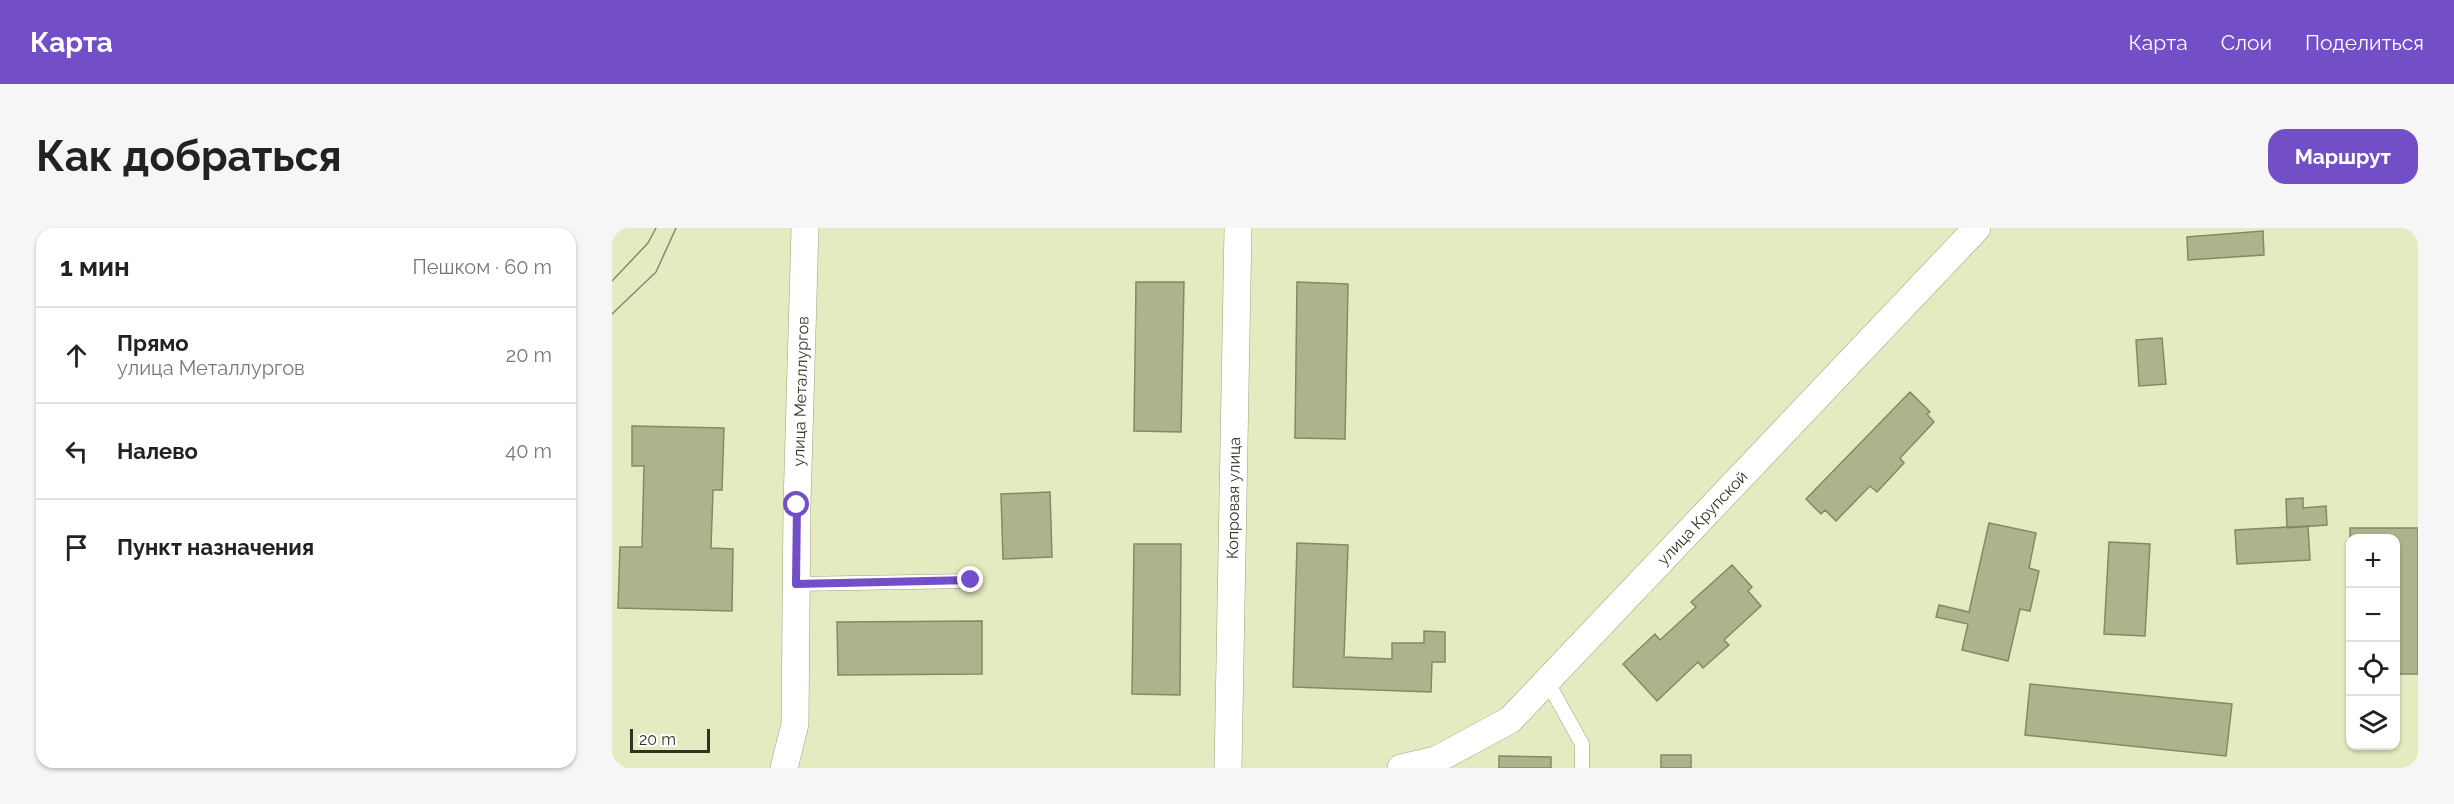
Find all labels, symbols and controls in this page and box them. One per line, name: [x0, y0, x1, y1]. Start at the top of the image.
text: Карта: [30, 26, 113, 59]
text: Карта: [2129, 30, 2188, 55]
text: Слои: [2221, 30, 2272, 55]
text: Поделиться: [2305, 30, 2424, 55]
button: Маршрут: [2268, 129, 2418, 184]
text: Как добраться: [36, 132, 342, 181]
text: 1 мин: [60, 252, 130, 282]
text: Пешком · 60 m: [412, 255, 552, 279]
street label: улица Металлургов: [789, 316, 812, 467]
text: Прямо: [117, 330, 189, 356]
icon: ahead: [60, 339, 93, 372]
text: 20 m: [506, 343, 552, 367]
text: улица Металлургов: [117, 356, 305, 380]
icon: left: [60, 435, 93, 468]
street label: Копровая улица: [1223, 437, 1244, 559]
text: Налево: [117, 438, 198, 464]
text: 40 m: [505, 439, 552, 463]
street label: улица Крупской: [1653, 467, 1752, 569]
route start: [783, 491, 809, 517]
icon: arrive: [60, 531, 93, 564]
text: Пункт назначения: [117, 534, 314, 560]
map controls: [2346, 534, 2400, 750]
button: +: [2346, 534, 2400, 588]
route end: [957, 566, 983, 592]
button: −: [2346, 588, 2400, 642]
button: locate: [2346, 642, 2400, 696]
button: layers: [2346, 696, 2400, 750]
scale bar: [630, 726, 710, 754]
text: 20 m: [639, 730, 676, 749]

